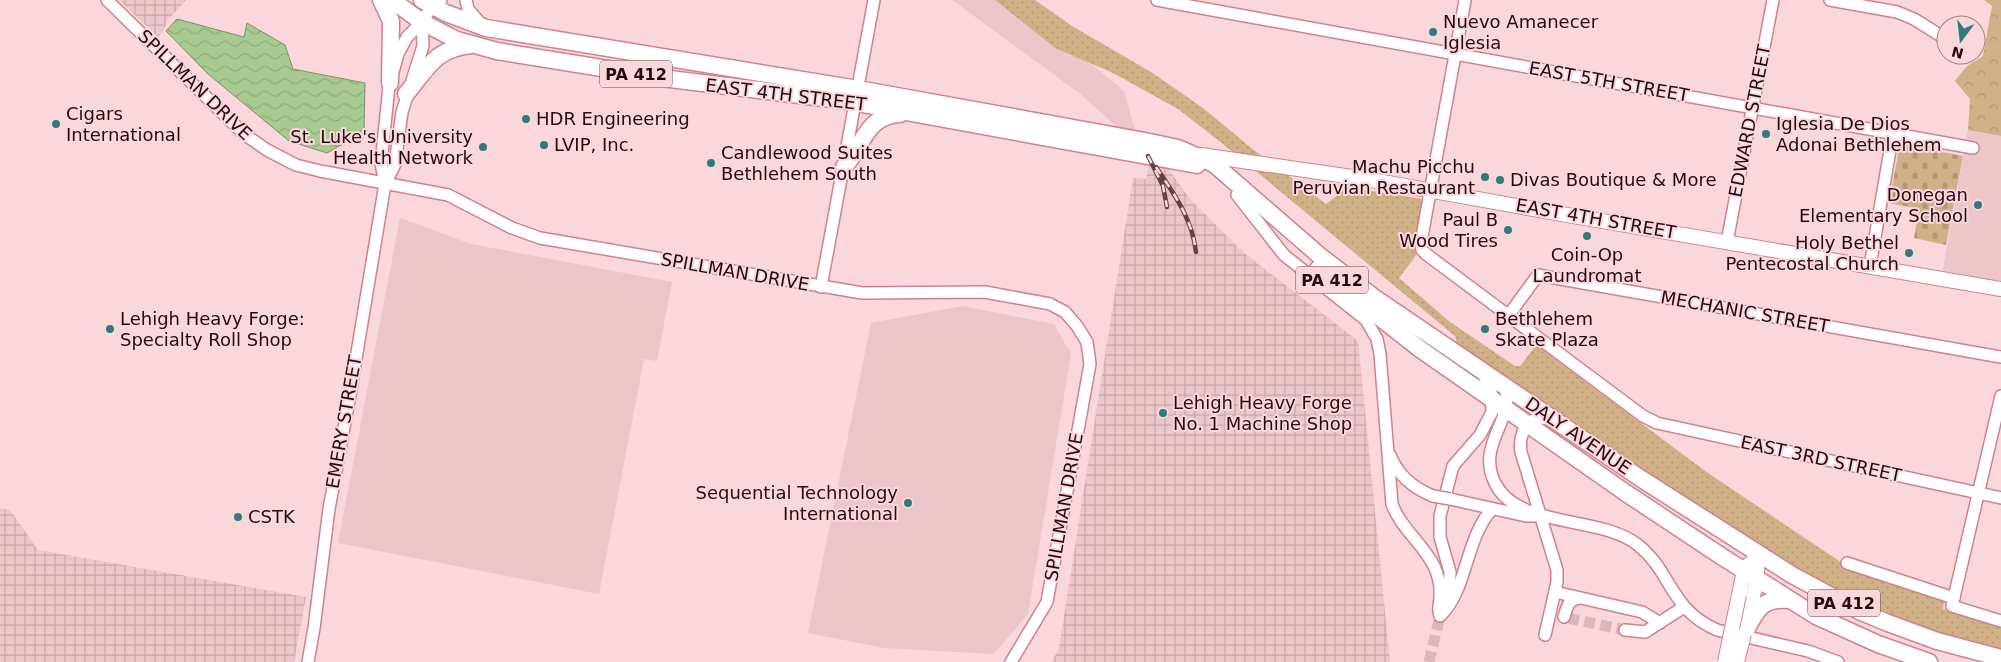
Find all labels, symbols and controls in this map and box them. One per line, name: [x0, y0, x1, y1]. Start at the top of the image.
place label: Nuevo Amanecer Iglesia: [1443, 11, 1599, 53]
north arrow: [1936, 15, 1986, 65]
street label: SPILLMAN DRIVE: [134, 25, 257, 144]
marker: Nuevo Amanecer Iglesia: [1427, 26, 1439, 38]
street label: EDWARD STREET: [1724, 42, 1775, 199]
text: N: [1950, 43, 1965, 62]
street label: EAST 5TH STREET: [1527, 57, 1692, 106]
road number: PA 412: [600, 61, 672, 88]
street label: EAST 4TH STREET: [704, 74, 869, 115]
place label: Cigars International: [66, 103, 181, 145]
place label: HDR Engineering: [536, 108, 690, 129]
marker: HDR Engineering: [520, 113, 532, 125]
place label: Iglesia De Dios Adonai Bethlehem: [1776, 113, 1942, 155]
marker: Cigars International: [50, 118, 62, 130]
place label: St. Luke's University Health Network: [290, 126, 474, 168]
marker: Iglesia De Dios Adonai Bethlehem: [1760, 128, 1772, 140]
place label: LVIP, Inc.: [554, 134, 634, 155]
marker: LVIP, Inc.: [538, 139, 550, 151]
marker: St. Luke's University Health Network: [477, 141, 489, 153]
place label: Candlewood Suites Bethlehem South: [721, 142, 893, 184]
place label: Machu Picchu Peruvian Restaurant: [1293, 156, 1475, 198]
marker: Candlewood Suites Bethlehem South: [705, 157, 717, 169]
place label: Divas Boutique & More: [1510, 169, 1716, 190]
marker: Machu Picchu Peruvian Restaurant: [1479, 171, 1491, 183]
marker: Divas Boutique & More: [1494, 174, 1506, 186]
place label: Donegan Elementary School: [1799, 184, 1968, 226]
street label: EAST 4TH STREET: [1514, 194, 1679, 243]
marker: Donegan Elementary School: [1972, 199, 1984, 211]
place label: Paul B Wood Tires: [1399, 209, 1498, 251]
marker: Paul B Wood Tires: [1502, 224, 1514, 236]
marker: Coin-Op Laundromat: [1581, 230, 1593, 242]
place label: Holy Bethel Pentecostal Church: [1725, 232, 1899, 274]
place label: Coin-Op Laundromat: [1533, 244, 1641, 286]
marker: Holy Bethel Pentecostal Church: [1903, 247, 1915, 259]
street label: SPILLMAN DRIVE: [659, 248, 811, 295]
road number: PA 412: [1296, 266, 1368, 294]
street label: MECHANIC STREET: [1659, 286, 1832, 337]
place label: Lehigh Heavy Forge: Specialty Roll Shop: [120, 308, 305, 350]
place label: Bethlehem Skate Plaza: [1495, 308, 1599, 350]
marker: Lehigh Heavy Forge: Specialty Roll Shop: [104, 323, 116, 335]
marker: Bethlehem Skate Plaza: [1479, 323, 1491, 335]
street label: EMERY STREET: [321, 353, 366, 490]
place label: Lehigh Heavy Forge No. 1 Machine Shop: [1173, 392, 1352, 434]
street label: DALY AVENUE: [1521, 392, 1635, 479]
marker: Lehigh Heavy Forge No. 1 Machine Shop: [1157, 407, 1169, 419]
street label: SPILLMAN DRIVE: [1040, 431, 1087, 583]
street label: EAST 3RD STREET: [1739, 431, 1904, 486]
place label: Sequential Technology International: [696, 482, 898, 524]
marker: Sequential Technology International: [902, 497, 914, 509]
place label: CSTK: [248, 506, 296, 527]
marker: CSTK: [232, 511, 244, 523]
road number: PA 412: [1808, 590, 1880, 616]

